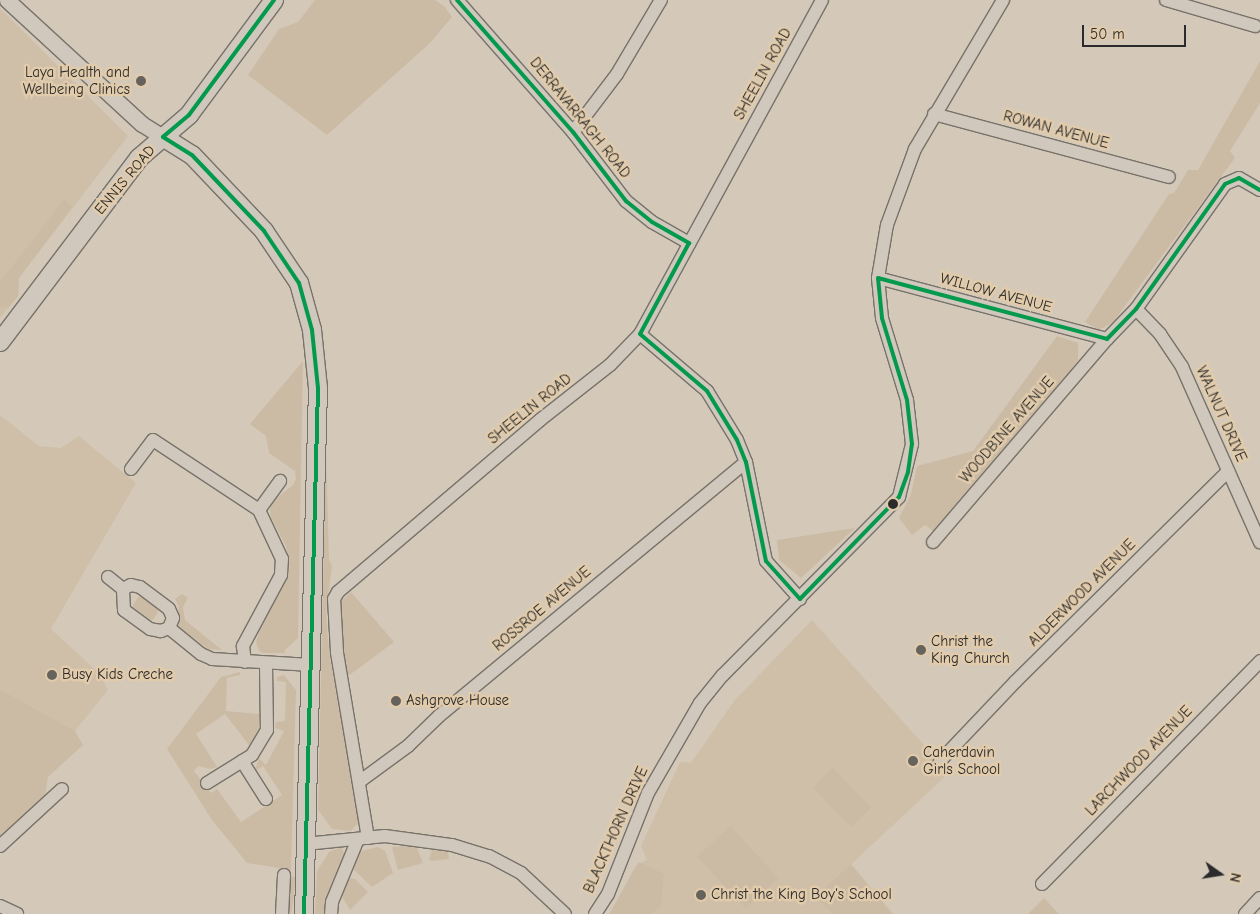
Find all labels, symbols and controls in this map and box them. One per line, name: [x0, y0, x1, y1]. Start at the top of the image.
scale bar: [1085, 15, 1189, 47]
street label: SHEELIN ROAD: [730, 25, 796, 123]
text: 50 m: [1090, 25, 1125, 43]
street label: DERRAVARRAGH ROAD: [526, 54, 634, 182]
place label: Laya Health and Wellbeing Clinics: [23, 63, 130, 98]
marker: Laya Health and Wellbeing Clinics: [134, 74, 148, 88]
street label: ROWAN AVENUE: [1001, 107, 1111, 153]
street label: ENNIS ROAD: [91, 142, 159, 218]
street label: WILLOW AVENUE: [938, 269, 1054, 317]
street label: WALNUT DRIVE: [1192, 363, 1250, 465]
street label: SHEELIN ROAD: [485, 370, 575, 448]
street label: WOODBINE AVENUE: [956, 373, 1058, 487]
unlabelled marker: [888, 499, 898, 509]
street label: ALDERWOOD AVENUE: [1025, 536, 1139, 650]
street label: ROSSROE AVENUE: [489, 563, 595, 655]
place label: Christ the King Church: [931, 632, 1010, 667]
marker: Christ the King Church: [915, 644, 927, 656]
place label: Busy Kids Creche: [62, 666, 173, 684]
marker: Busy Kids Creche: [46, 669, 58, 681]
place label: Ashgrove House: [406, 692, 509, 710]
marker: Ashgrove House: [390, 695, 402, 707]
street label: LARCHWOOD AVENUE: [1082, 702, 1196, 820]
place label: Caherdavin Girls School: [923, 743, 1000, 778]
marker: Caherdavin Girls School: [907, 755, 919, 767]
street label: BLACKTHORN DRIVE: [580, 764, 652, 896]
north arrow: [1195, 849, 1245, 899]
text: N: [1226, 871, 1244, 884]
place label: Christ the King Boy's School: [711, 886, 892, 904]
marker: Christ the King Boy's School: [695, 889, 707, 901]

